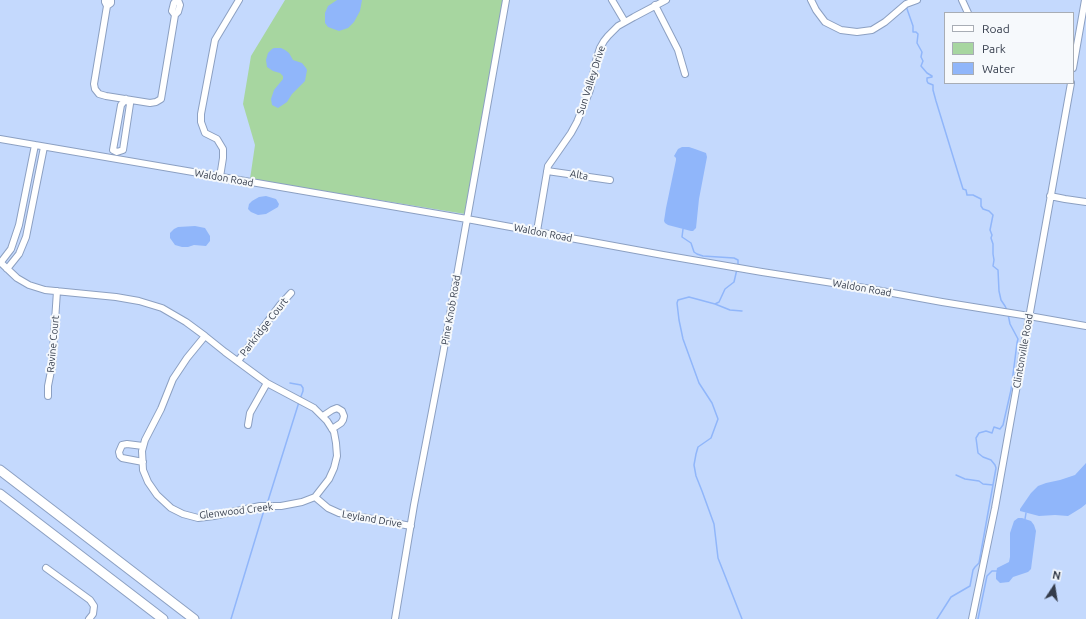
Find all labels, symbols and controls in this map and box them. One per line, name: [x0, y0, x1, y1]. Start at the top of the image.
legend: [944, 12, 1074, 84]
text: Road: [982, 22, 1010, 35]
text: Park: [982, 42, 1006, 55]
street label: Sun Valley Drive: [574, 44, 608, 116]
text: Water: [982, 62, 1015, 75]
street label: Waldon Road: [194, 167, 254, 189]
street label: Alta: [569, 168, 589, 182]
street label: Waldon Road: [513, 221, 573, 245]
street label: Pine Knob Road: [439, 274, 463, 346]
street label: Waldon Road: [832, 277, 892, 299]
street label: Parkridge Court: [237, 295, 291, 359]
street label: Clintonville Road: [1011, 313, 1035, 389]
street label: Ravine Court: [45, 315, 61, 373]
street label: Glenwood Creek: [199, 501, 273, 521]
street label: Leyland Drive: [341, 508, 403, 530]
north arrow: [1034, 567, 1074, 607]
text: N: [1051, 569, 1062, 582]

